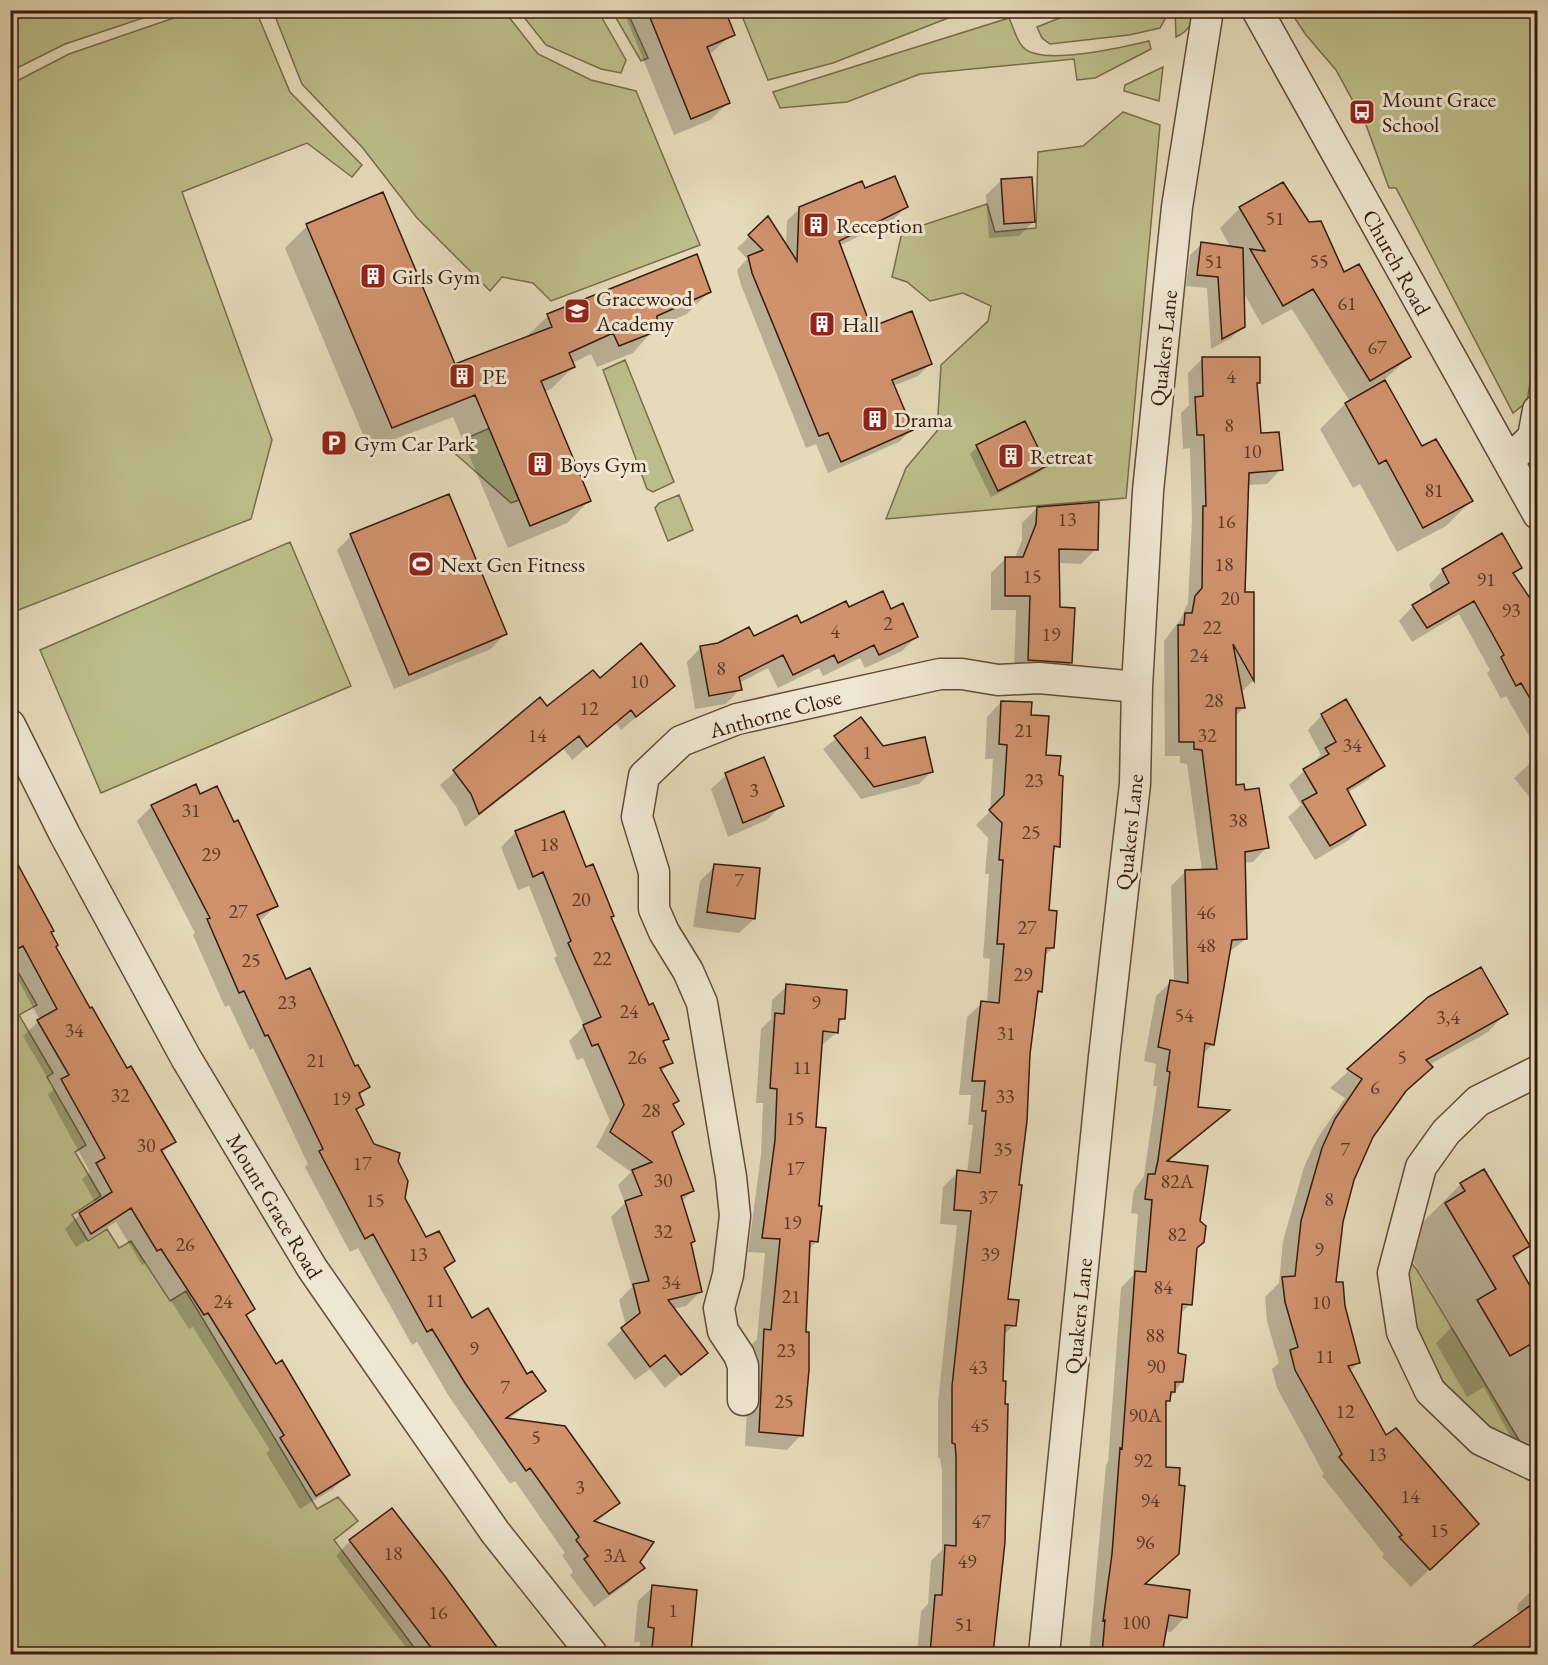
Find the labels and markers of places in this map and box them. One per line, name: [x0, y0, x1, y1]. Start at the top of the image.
place label: Mount Grace School: [1382, 85, 1496, 139]
bus stop icon: Mount Grace School: [1347, 97, 1377, 127]
building icon: Reception: [801, 210, 831, 240]
place label: Reception: [836, 211, 924, 240]
building icon: Girls Gym: [358, 261, 388, 291]
place label: Girls Gym: [392, 262, 480, 291]
place label: Gracewood Academy: [595, 284, 694, 338]
school or university icon: Gracewood Academy: [562, 296, 592, 326]
building icon: Hall: [807, 309, 837, 339]
place label: Hall: [842, 310, 879, 339]
building icon: PE: [447, 361, 477, 391]
place label: PE: [482, 362, 507, 391]
building icon: Drama: [860, 404, 890, 434]
place label: Drama: [894, 405, 953, 434]
parking icon: Gym Car Park: [319, 428, 349, 458]
place label: Gym Car Park: [354, 429, 476, 458]
building icon: Retreat: [996, 441, 1026, 471]
place label: Retreat: [1030, 442, 1093, 471]
building icon: Boys Gym: [525, 449, 555, 479]
place label: Boys Gym: [560, 450, 647, 479]
sports icon: Next Gen Fitness: [406, 549, 436, 579]
place label: Next Gen Fitness: [440, 550, 585, 579]

